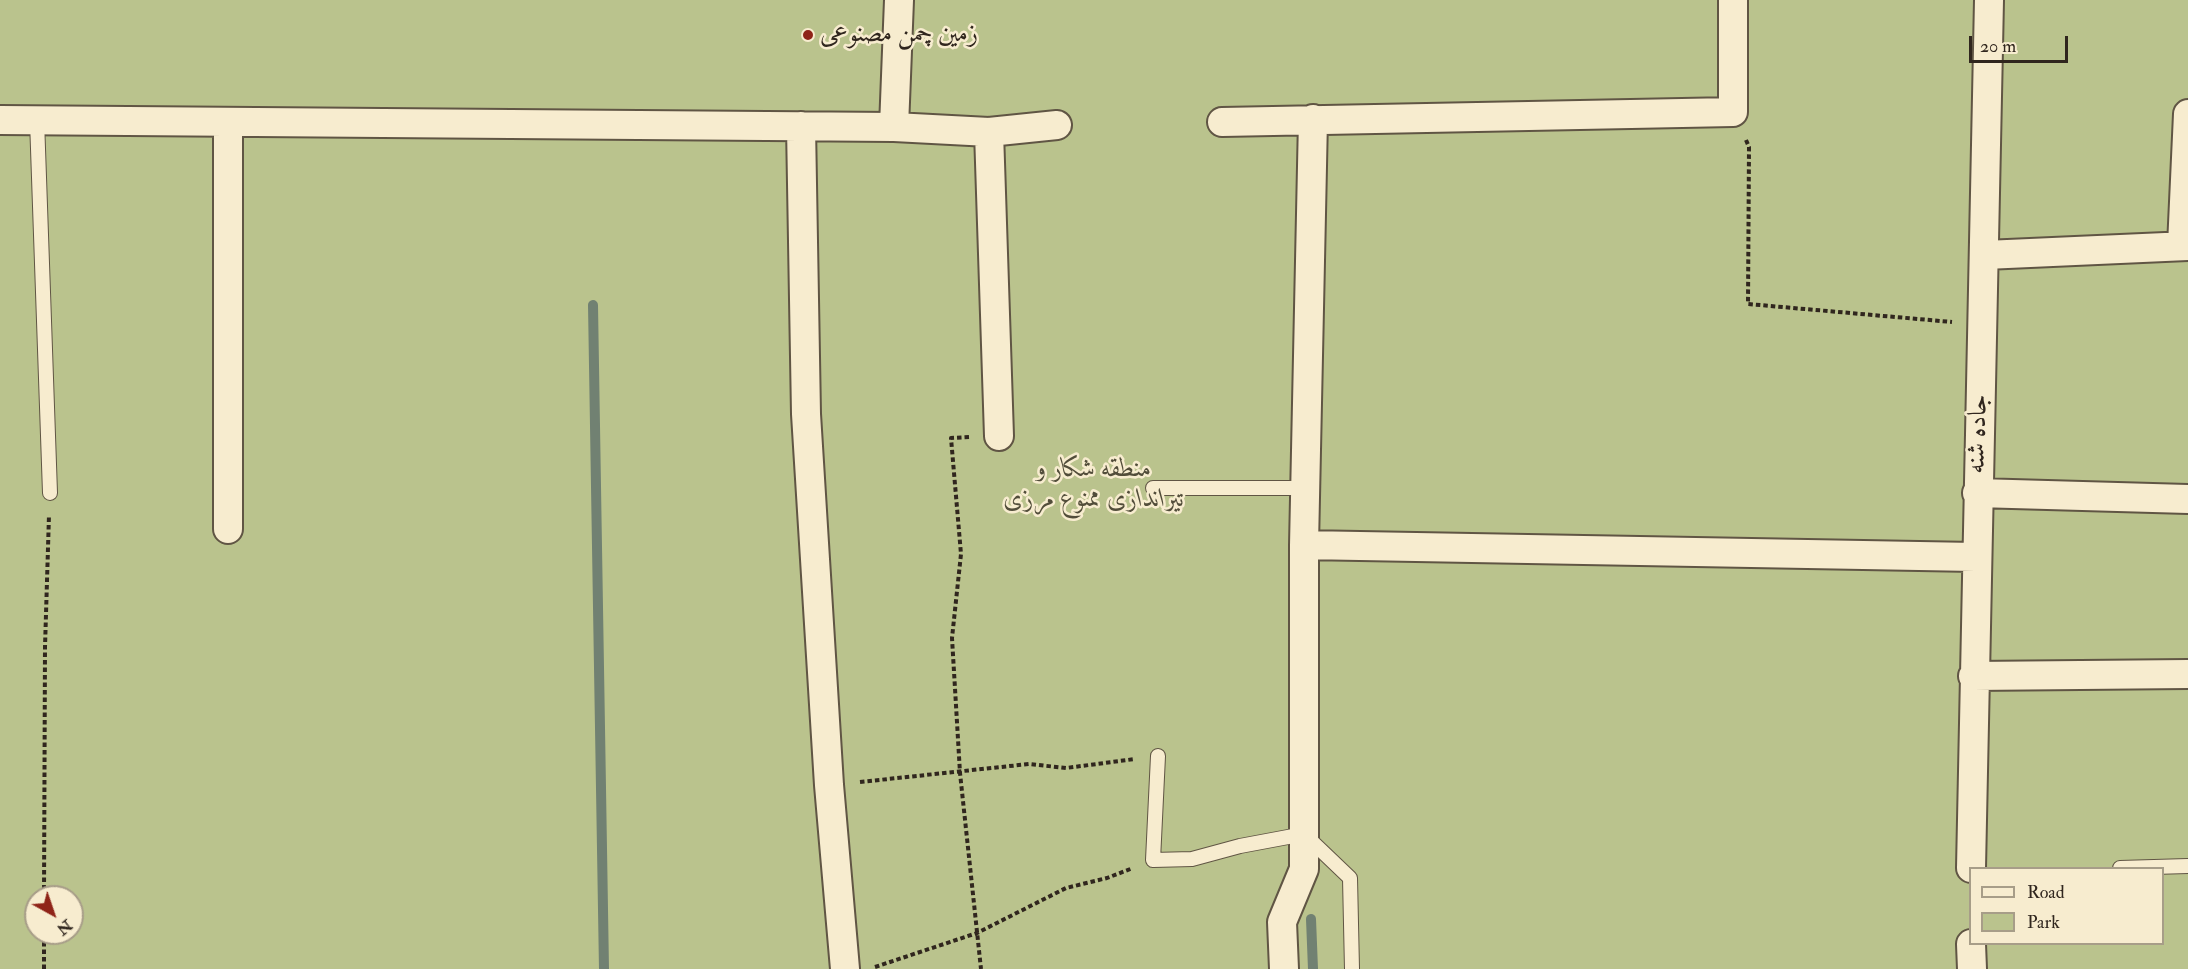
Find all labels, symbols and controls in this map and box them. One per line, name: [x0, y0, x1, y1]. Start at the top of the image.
place label: زمین چمن مصنوعی: [820, 19, 978, 51]
scale bar: [1972, 24, 2071, 62]
marker: زمین چمن مصنوعی: [801, 28, 815, 42]
text: 20 m: [1980, 35, 2016, 58]
street label: جاده شنه: [1962, 394, 1996, 474]
park label: منطقه شکار و تیراندازی ممنوع مرزی: [1003, 454, 1185, 516]
legend: [1969, 867, 2164, 945]
text: Road: [2027, 881, 2065, 904]
north arrow: [24, 885, 84, 945]
text: Park: [2027, 911, 2060, 934]
text: N: [52, 915, 76, 940]

